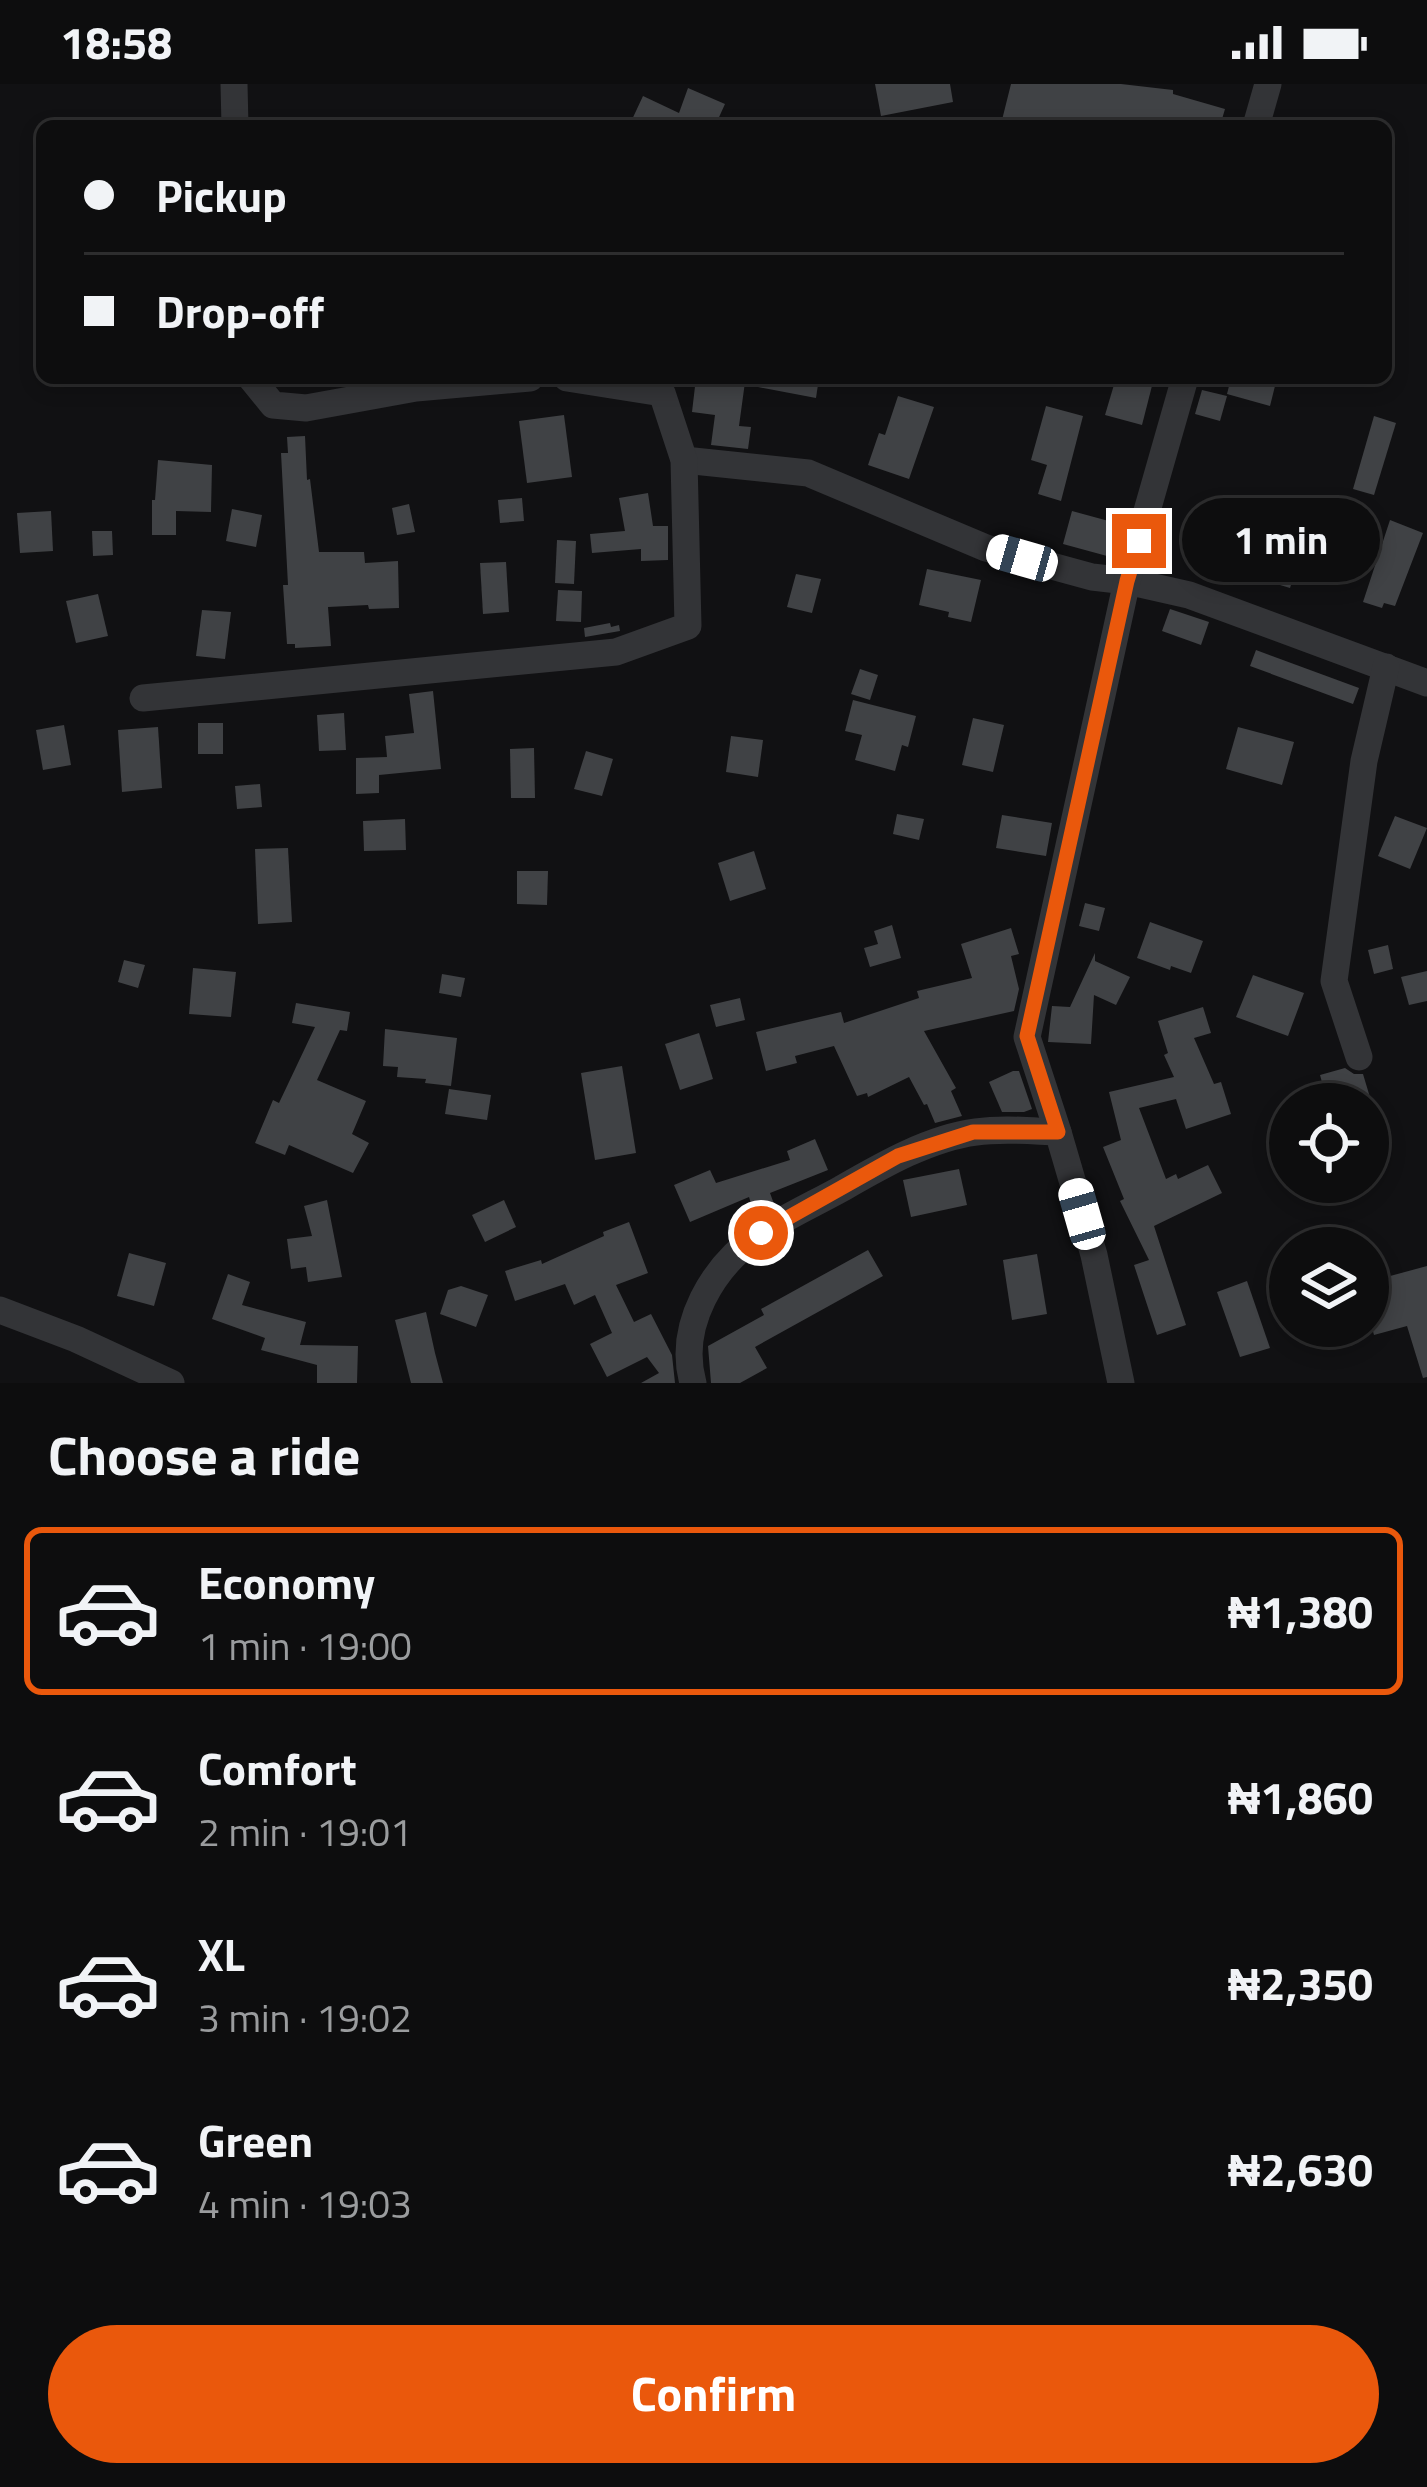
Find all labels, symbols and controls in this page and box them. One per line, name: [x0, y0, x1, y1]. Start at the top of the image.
text: 18:58: [60, 8, 172, 76]
text: Pickup: [156, 161, 287, 229]
text: Drop-off: [156, 277, 324, 345]
callout: 1 min: [1181, 499, 1379, 583]
text: 1 min: [1234, 510, 1328, 569]
route end: [1112, 514, 1166, 568]
car: [982, 531, 1062, 585]
map controls: [1269, 1083, 1389, 1347]
button: locate: [1269, 1083, 1389, 1203]
car: [1055, 1174, 1109, 1254]
route start: [734, 1206, 788, 1260]
button: layers: [1269, 1227, 1389, 1347]
text: Choose a ride: [48, 1414, 360, 1496]
text: Economy: [198, 1548, 375, 1616]
icon: car: [54, 1557, 162, 1665]
text: ₦1,380: [1228, 1577, 1373, 1645]
text: 1 min · 19:00: [198, 1616, 412, 1675]
text: Comfort: [198, 1734, 357, 1802]
icon: car: [54, 1743, 162, 1851]
text: ₦1,860: [1228, 1763, 1373, 1831]
text: 2 min · 19:01: [198, 1802, 412, 1861]
text: XL: [198, 1920, 245, 1988]
icon: car: [54, 1929, 162, 2037]
text: ₦2,350: [1228, 1949, 1373, 2017]
text: 3 min · 19:02: [198, 1988, 412, 2047]
text: Green: [198, 2106, 313, 2174]
icon: car: [54, 2115, 162, 2223]
text: ₦2,630: [1228, 2135, 1373, 2203]
text: 4 min · 19:03: [198, 2174, 412, 2233]
button: Confirm: [48, 2325, 1379, 2463]

